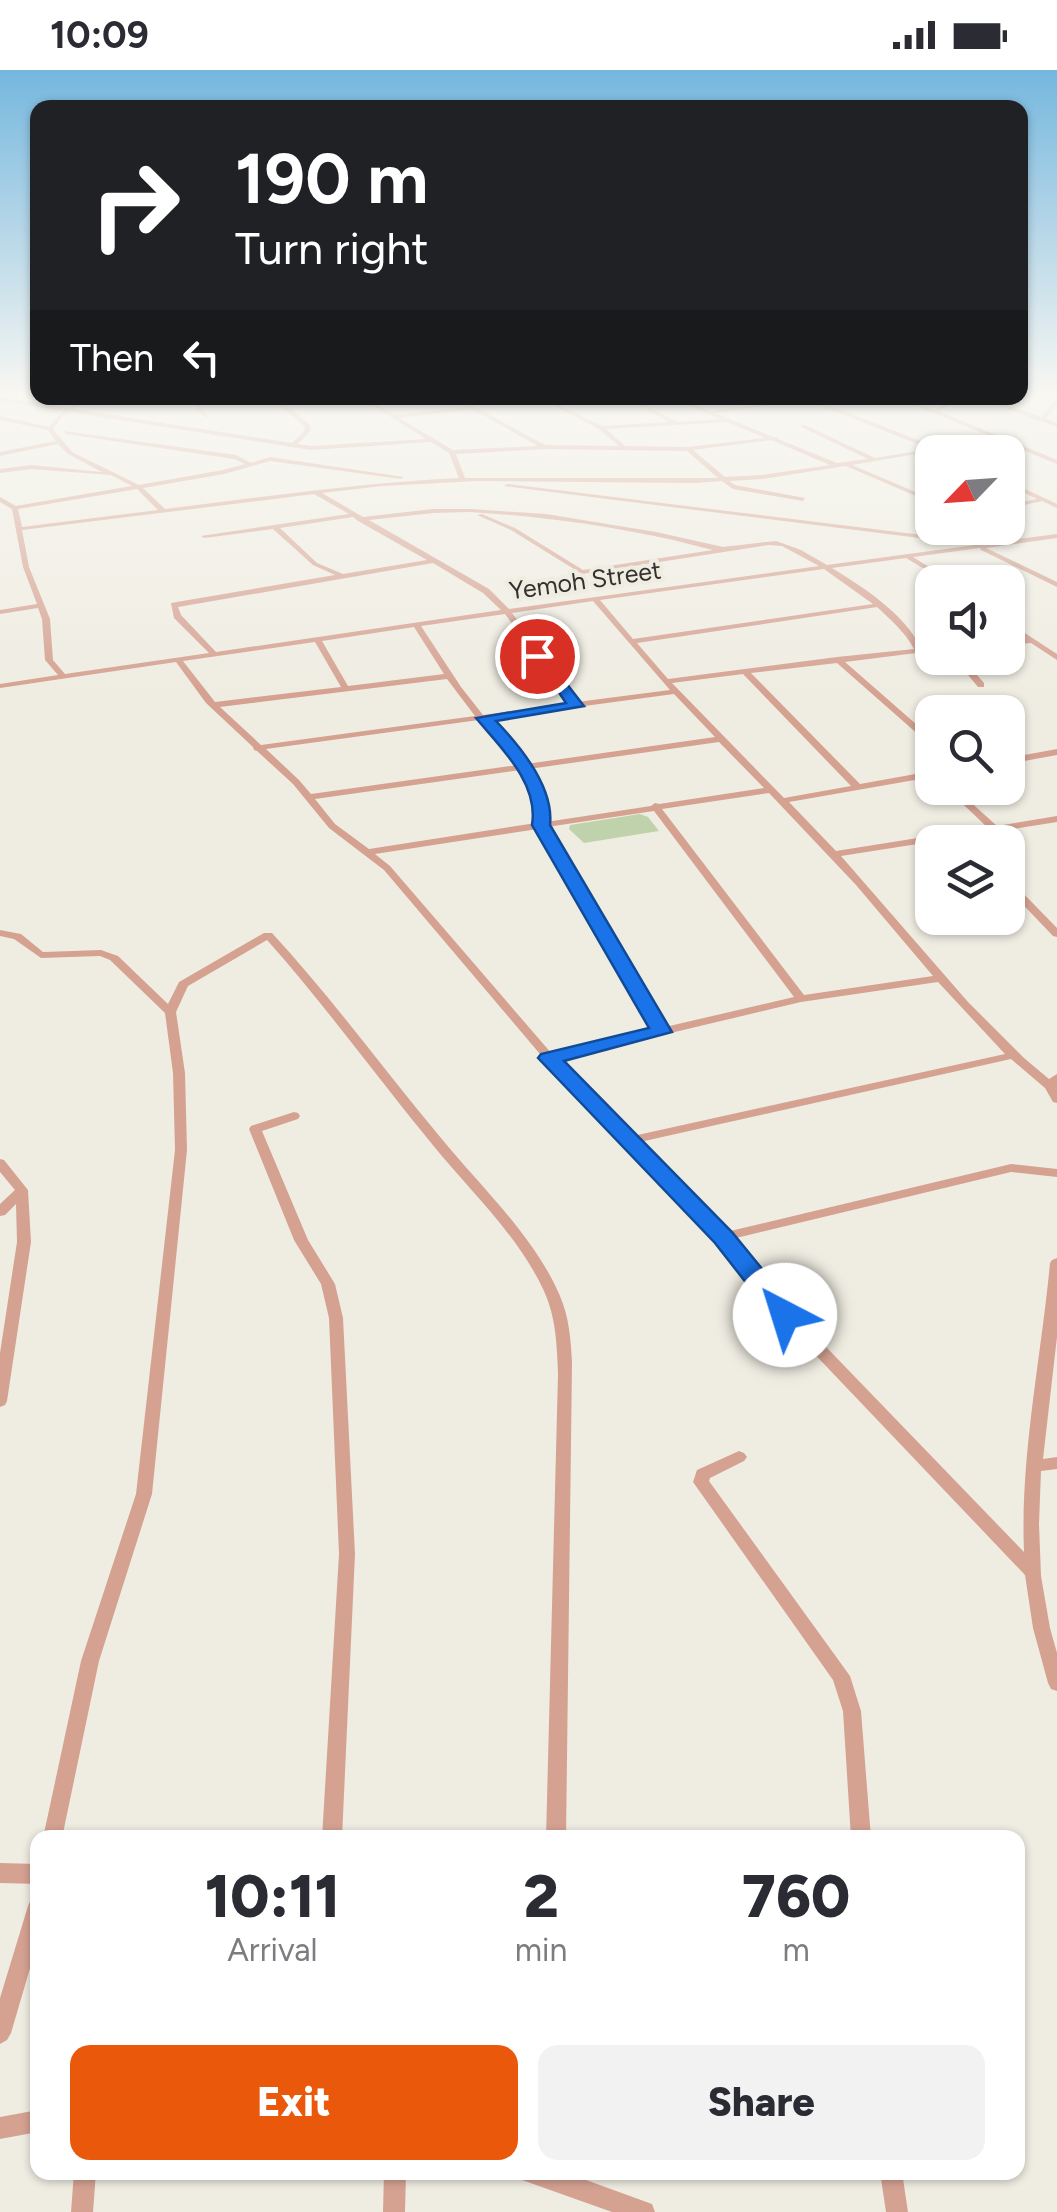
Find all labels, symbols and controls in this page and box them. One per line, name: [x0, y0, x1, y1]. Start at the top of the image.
text: 10:09: [50, 12, 149, 58]
text: 190 m: [235, 136, 428, 221]
icon: right: [70, 140, 200, 270]
text: Turn right: [235, 221, 428, 275]
icon: left: [174, 330, 229, 385]
text: Then: [70, 335, 154, 381]
north arrow: [915, 435, 1025, 545]
map controls: [915, 435, 1025, 935]
street label: Yemoh Street: [507, 554, 663, 606]
button: sound: [915, 565, 1025, 675]
pin: [495, 614, 580, 699]
icon: arrive: [510, 629, 565, 684]
button: search: [915, 695, 1025, 805]
button: layers: [915, 825, 1025, 935]
position arrow: [733, 1263, 837, 1367]
text: 10:11: [205, 1860, 340, 1932]
text: 2: [523, 1860, 559, 1932]
text: 760: [742, 1860, 850, 1932]
text: Arrival: [227, 1931, 318, 1969]
text: min: [515, 1931, 567, 1969]
text: m: [783, 1931, 810, 1969]
button: Exit: [70, 2045, 518, 2160]
button: Share: [538, 2045, 985, 2160]

